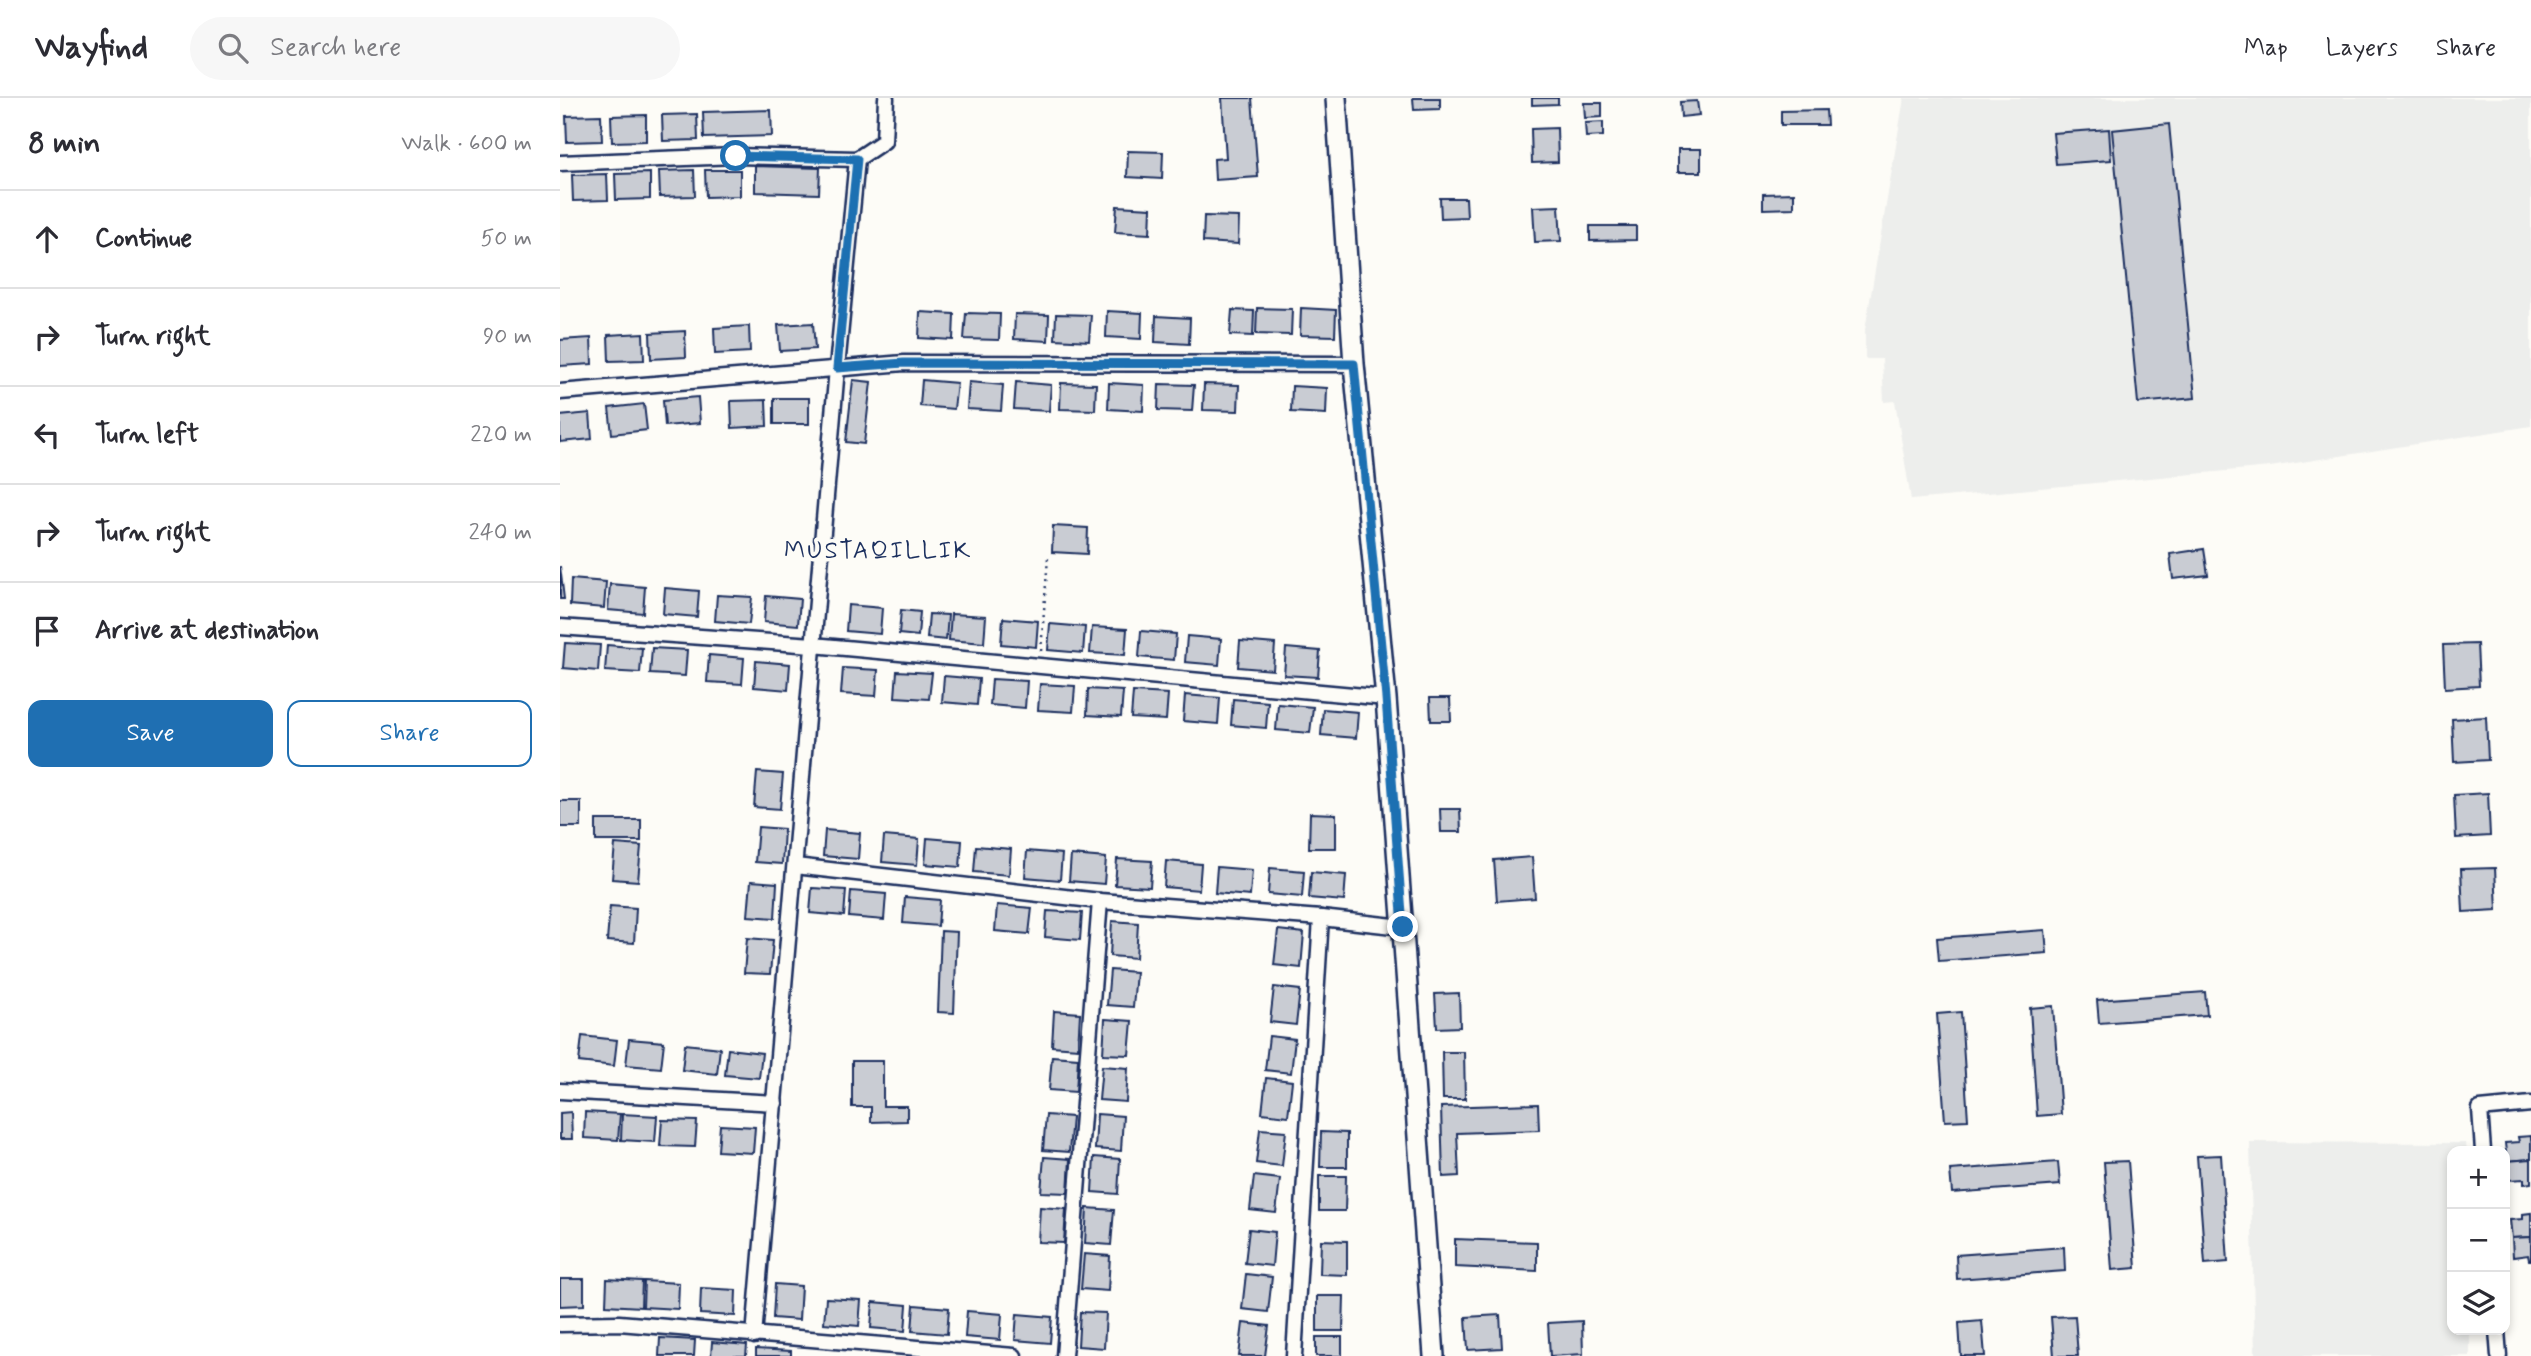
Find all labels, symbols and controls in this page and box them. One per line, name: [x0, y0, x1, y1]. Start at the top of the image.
search box: [190, 17, 680, 80]
text: Wayfind: [35, 26, 148, 70]
icon: search: [214, 29, 252, 67]
text: Search here: [270, 31, 401, 65]
text: Map: [2244, 33, 2288, 64]
text: Layers: [2326, 33, 2398, 64]
text: Share: [2436, 33, 2496, 64]
text: 8 min: [28, 124, 101, 163]
text: Walk · 600 m: [401, 129, 532, 159]
route start: [720, 140, 751, 171]
icon: ahead: [28, 220, 66, 258]
text: Continue: [95, 222, 192, 256]
text: 50 m: [481, 224, 532, 254]
icon: right: [28, 318, 66, 356]
text: Turn right: [95, 320, 211, 354]
text: 90 m: [483, 322, 532, 352]
icon: left: [28, 416, 66, 454]
text: Turn left: [95, 418, 199, 452]
text: 220 m: [470, 420, 532, 450]
icon: right: [28, 514, 66, 552]
text: Turn right: [95, 516, 211, 550]
text: 240 m: [468, 518, 532, 548]
district label: MUSTAQILLIK: [784, 536, 972, 567]
icon: arrive: [28, 612, 66, 650]
text: Arrive at destination: [95, 614, 319, 648]
button: Save: [28, 700, 273, 767]
button: Share: [287, 700, 532, 767]
route end: [1387, 911, 1418, 942]
map controls: [2447, 1146, 2510, 1335]
button: +: [2447, 1146, 2510, 1209]
button: −: [2447, 1209, 2510, 1272]
button: layers: [2447, 1272, 2510, 1335]

